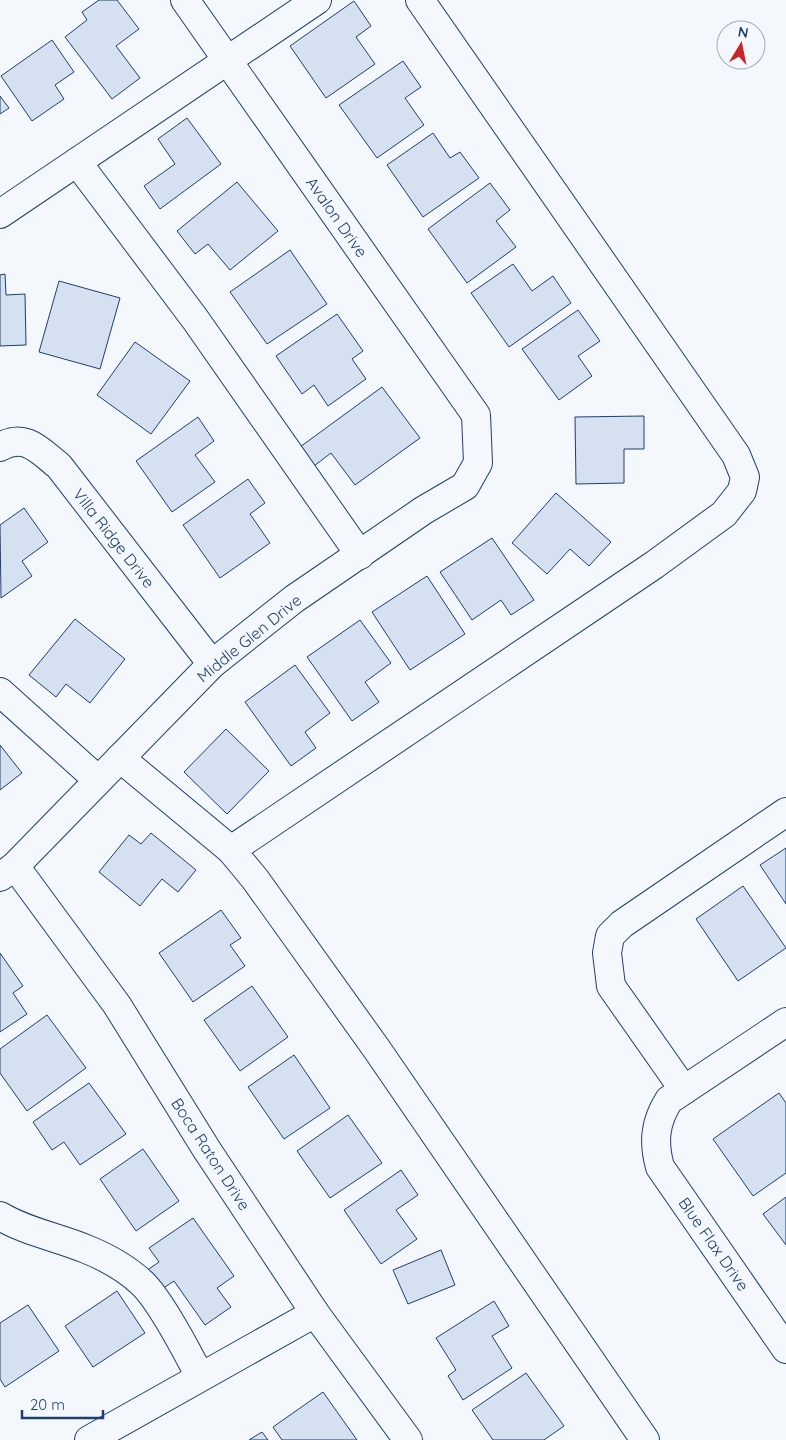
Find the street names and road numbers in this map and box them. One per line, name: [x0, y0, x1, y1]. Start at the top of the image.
street label: Avalon Drive: [302, 173, 372, 261]
street label: Villa Ridge Drive: [69, 484, 159, 592]
street label: Middle Glen Drive: [193, 590, 305, 686]
street label: Boca Raton Drive: [167, 1094, 255, 1214]
street label: Blue Flax Drive: [674, 1193, 754, 1295]

